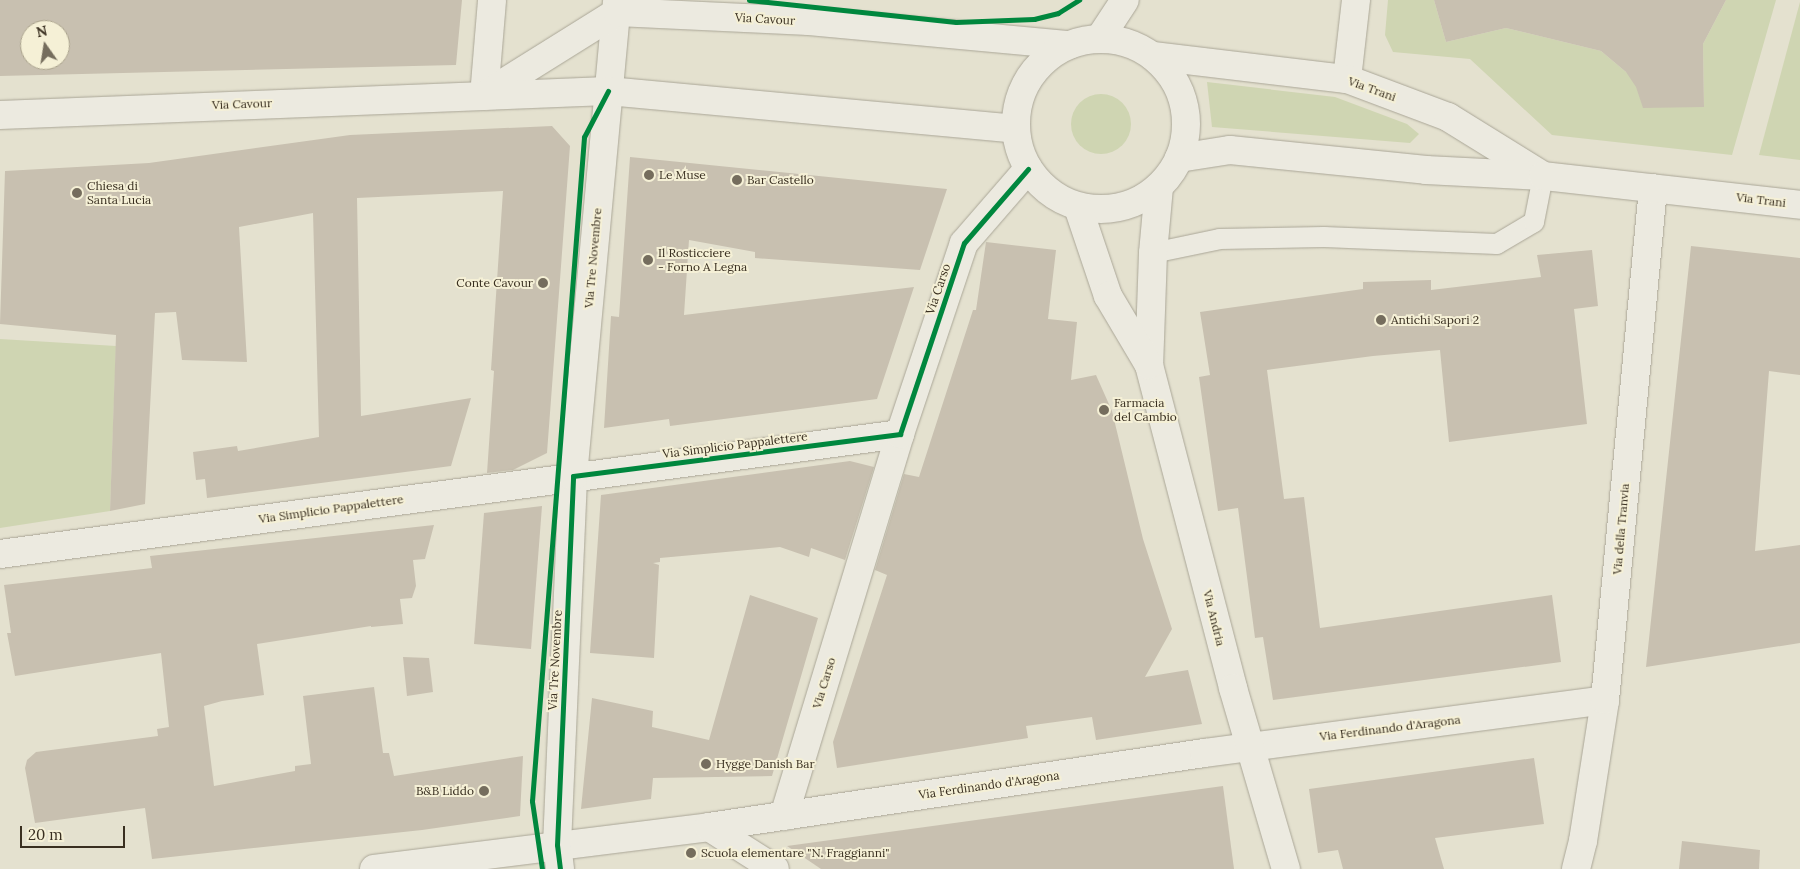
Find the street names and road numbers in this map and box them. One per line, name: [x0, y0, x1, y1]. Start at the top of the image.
street label: Via Cavour: [735, 10, 795, 28]
street label: Via Trani: [1346, 74, 1398, 104]
street label: Via Cavour: [212, 96, 272, 112]
street label: Via Trani: [1735, 190, 1787, 210]
street label: Via Tre Novembre: [581, 207, 605, 309]
street label: Via Carso: [923, 262, 953, 316]
street label: Via Simplicio Pappalettere: [662, 429, 808, 461]
street label: Via della Tranvia: [1610, 483, 1632, 575]
street label: Via Simplicio Pappalettere: [258, 492, 404, 526]
street label: Via Andria: [1200, 589, 1228, 647]
street label: Via Tre Novembre: [545, 609, 565, 711]
street label: Via Carso: [809, 656, 839, 710]
street label: Via Ferdinando d'Aragona: [1319, 712, 1461, 744]
street label: Via Ferdinando d'Aragona: [918, 768, 1060, 802]

